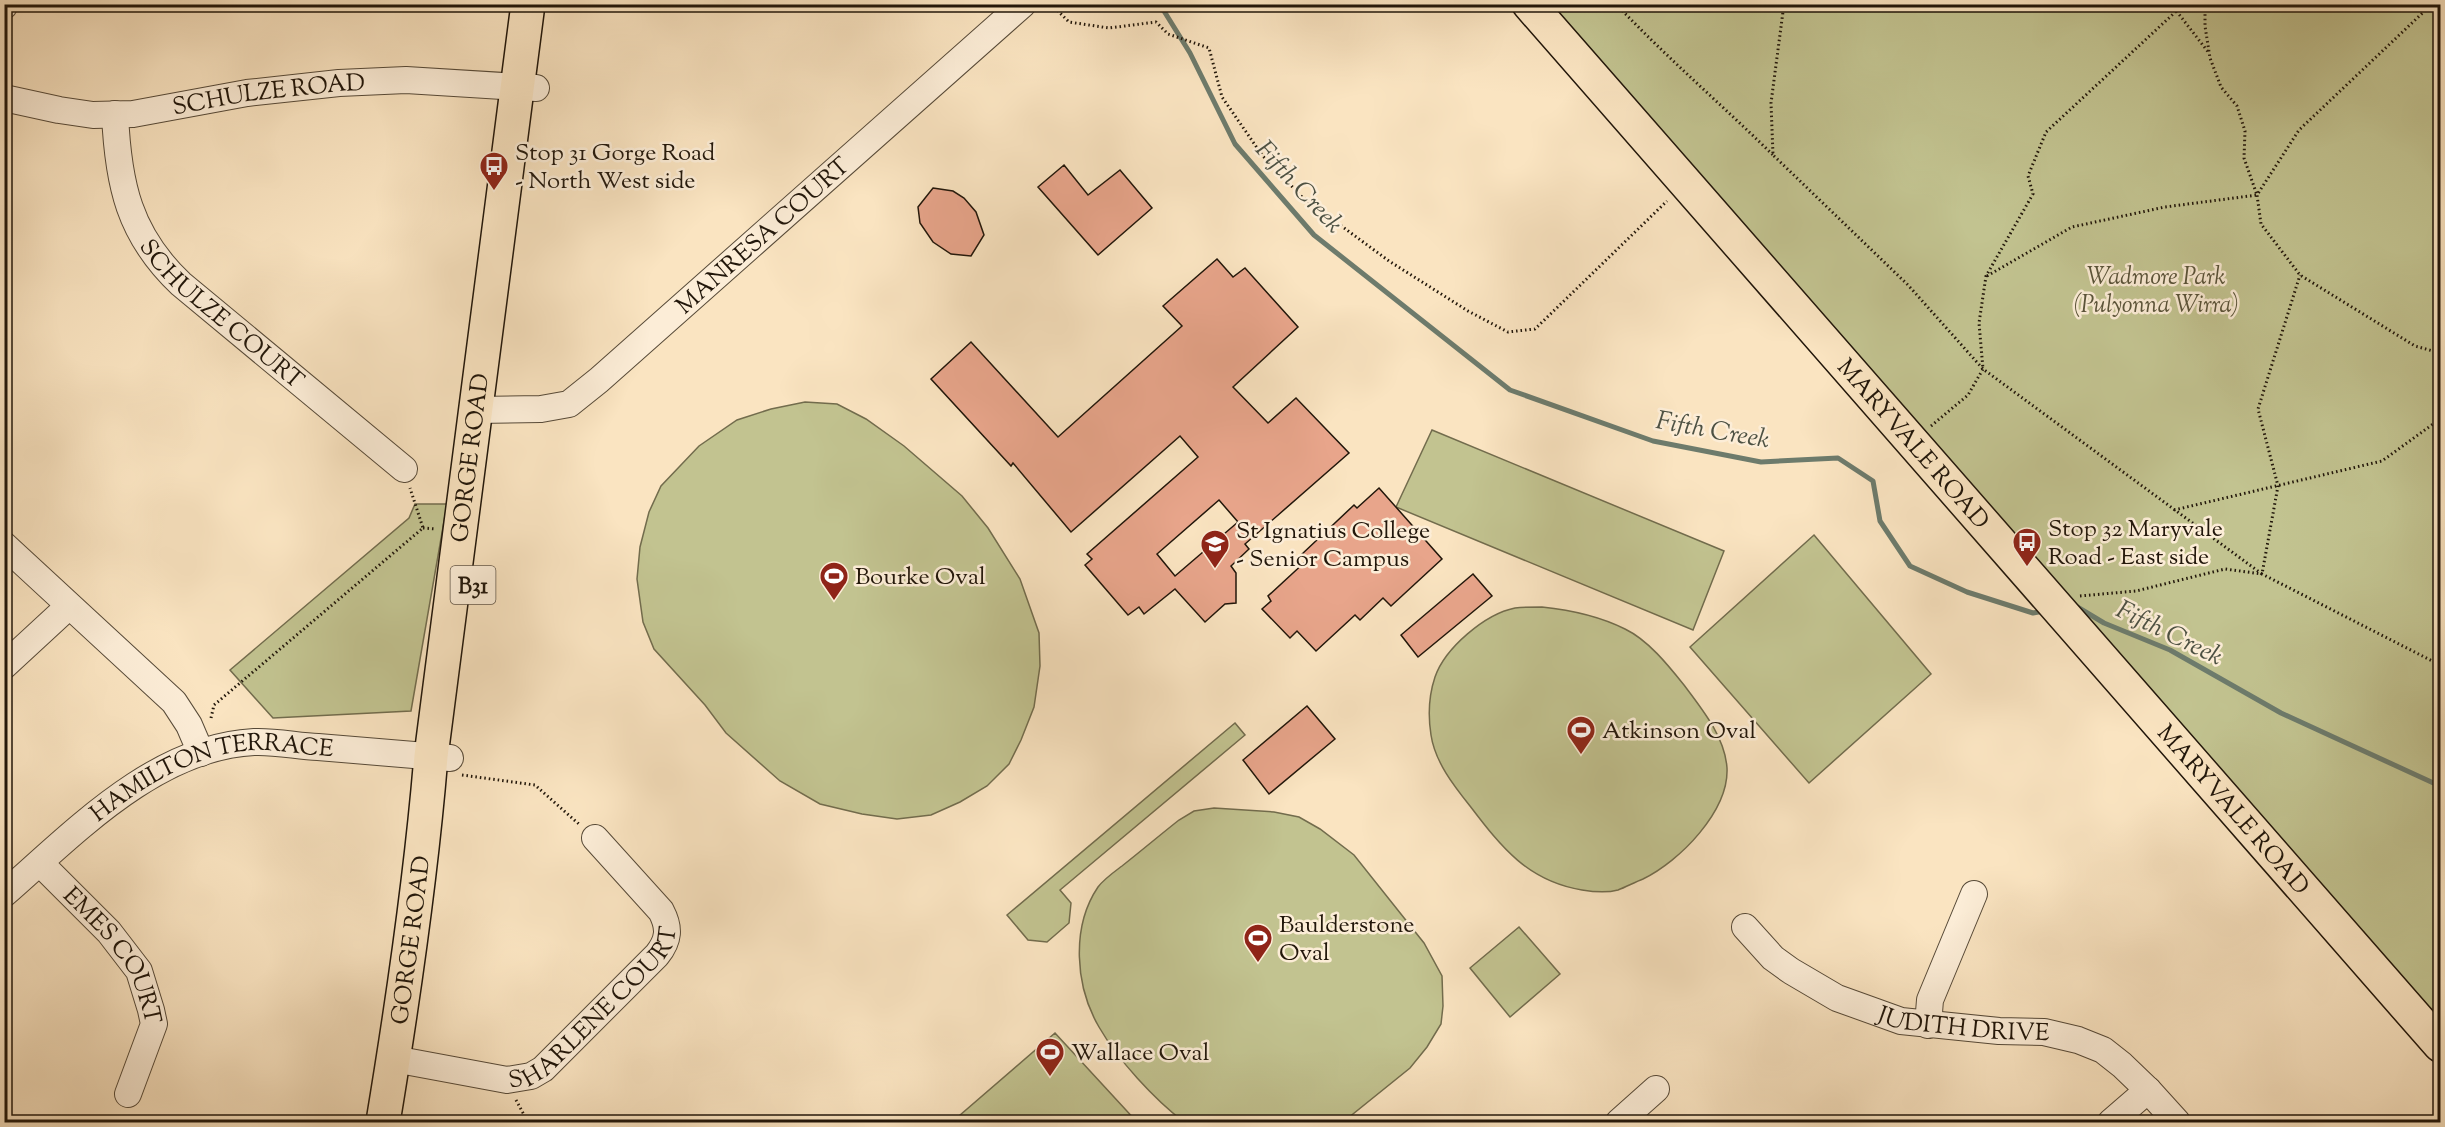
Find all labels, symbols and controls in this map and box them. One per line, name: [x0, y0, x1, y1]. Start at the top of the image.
street label: SCHULZE ROAD: [170, 67, 366, 125]
water label: Fifth Creek: [1245, 133, 1351, 243]
place label: Stop 31 Gorge Road - North West side: [515, 137, 716, 199]
bus stop icon: Stop 31 Gorge Road - North West side: [478, 150, 510, 192]
street label: MANRESA COURT: [669, 150, 858, 323]
street label: SCHULZE COURT: [130, 233, 311, 398]
park label: Wadmore Park (Pulyonna Wirra): [2073, 261, 2239, 323]
street label: MARYVALE ROAD: [1828, 352, 1996, 538]
street label: GORGE ROAD: [444, 371, 499, 545]
water label: Fifth Creek: [1653, 403, 1773, 460]
place label: Stop 32 Maryvale Road - East side: [2048, 513, 2223, 575]
place label: St Ignatius College - Senior Campus: [1236, 515, 1430, 577]
bus stop icon: Stop 32 Maryvale Road - East side: [2011, 526, 2043, 568]
school or university icon: St Ignatius College - Senior Campus: [1199, 528, 1231, 570]
sports icon: Bourke Oval: [818, 560, 850, 602]
place label: Bourke Oval: [855, 561, 986, 595]
road number: B31: [450, 566, 496, 604]
water label: Fifth Creek: [2109, 592, 2229, 676]
sports icon: Atkinson Oval: [1565, 714, 1597, 756]
place label: Atkinson Oval: [1602, 715, 1756, 749]
street label: MARYVALE ROAD: [2148, 718, 2316, 903]
street label: HAMILTON TERRACE: [84, 727, 335, 831]
street label: GORGE ROAD: [384, 854, 440, 1027]
street label: EMES COURT: [54, 880, 168, 1027]
place label: Baulderstone Oval: [1279, 909, 1415, 971]
sports icon: Baulderstone Oval: [1242, 922, 1274, 964]
street label: SHARLENE COURT: [506, 924, 687, 1099]
street label: JUDITH DRIVE: [1871, 998, 2050, 1051]
sports icon: Wallace Oval: [1034, 1036, 1066, 1078]
place label: Wallace Oval: [1071, 1037, 1210, 1071]

